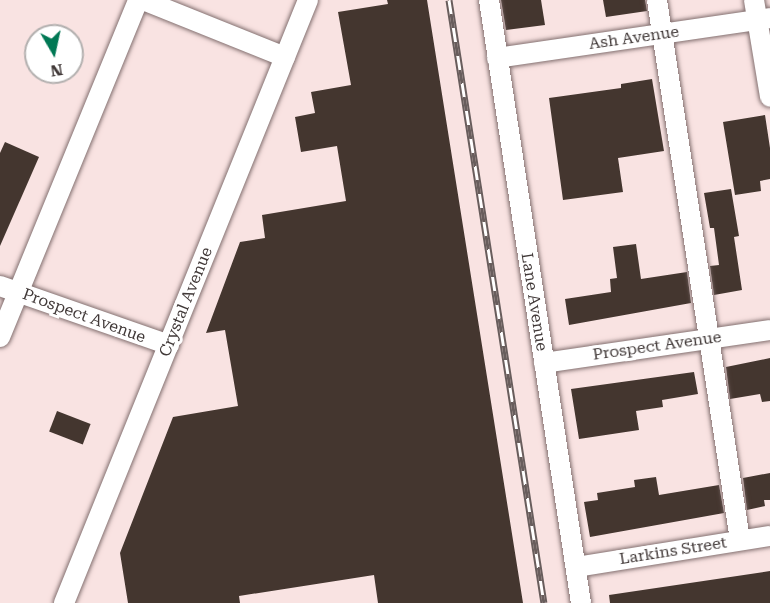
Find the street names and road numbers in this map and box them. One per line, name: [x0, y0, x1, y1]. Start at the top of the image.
street label: Ash Avenue: [588, 22, 680, 54]
street label: Crystal Avenue: [155, 245, 217, 359]
street label: Lane Avenue: [517, 251, 551, 353]
street label: Prospect Avenue: [20, 285, 148, 347]
street label: Prospect Avenue: [591, 327, 723, 365]
street label: Larkins Street: [618, 533, 728, 569]

